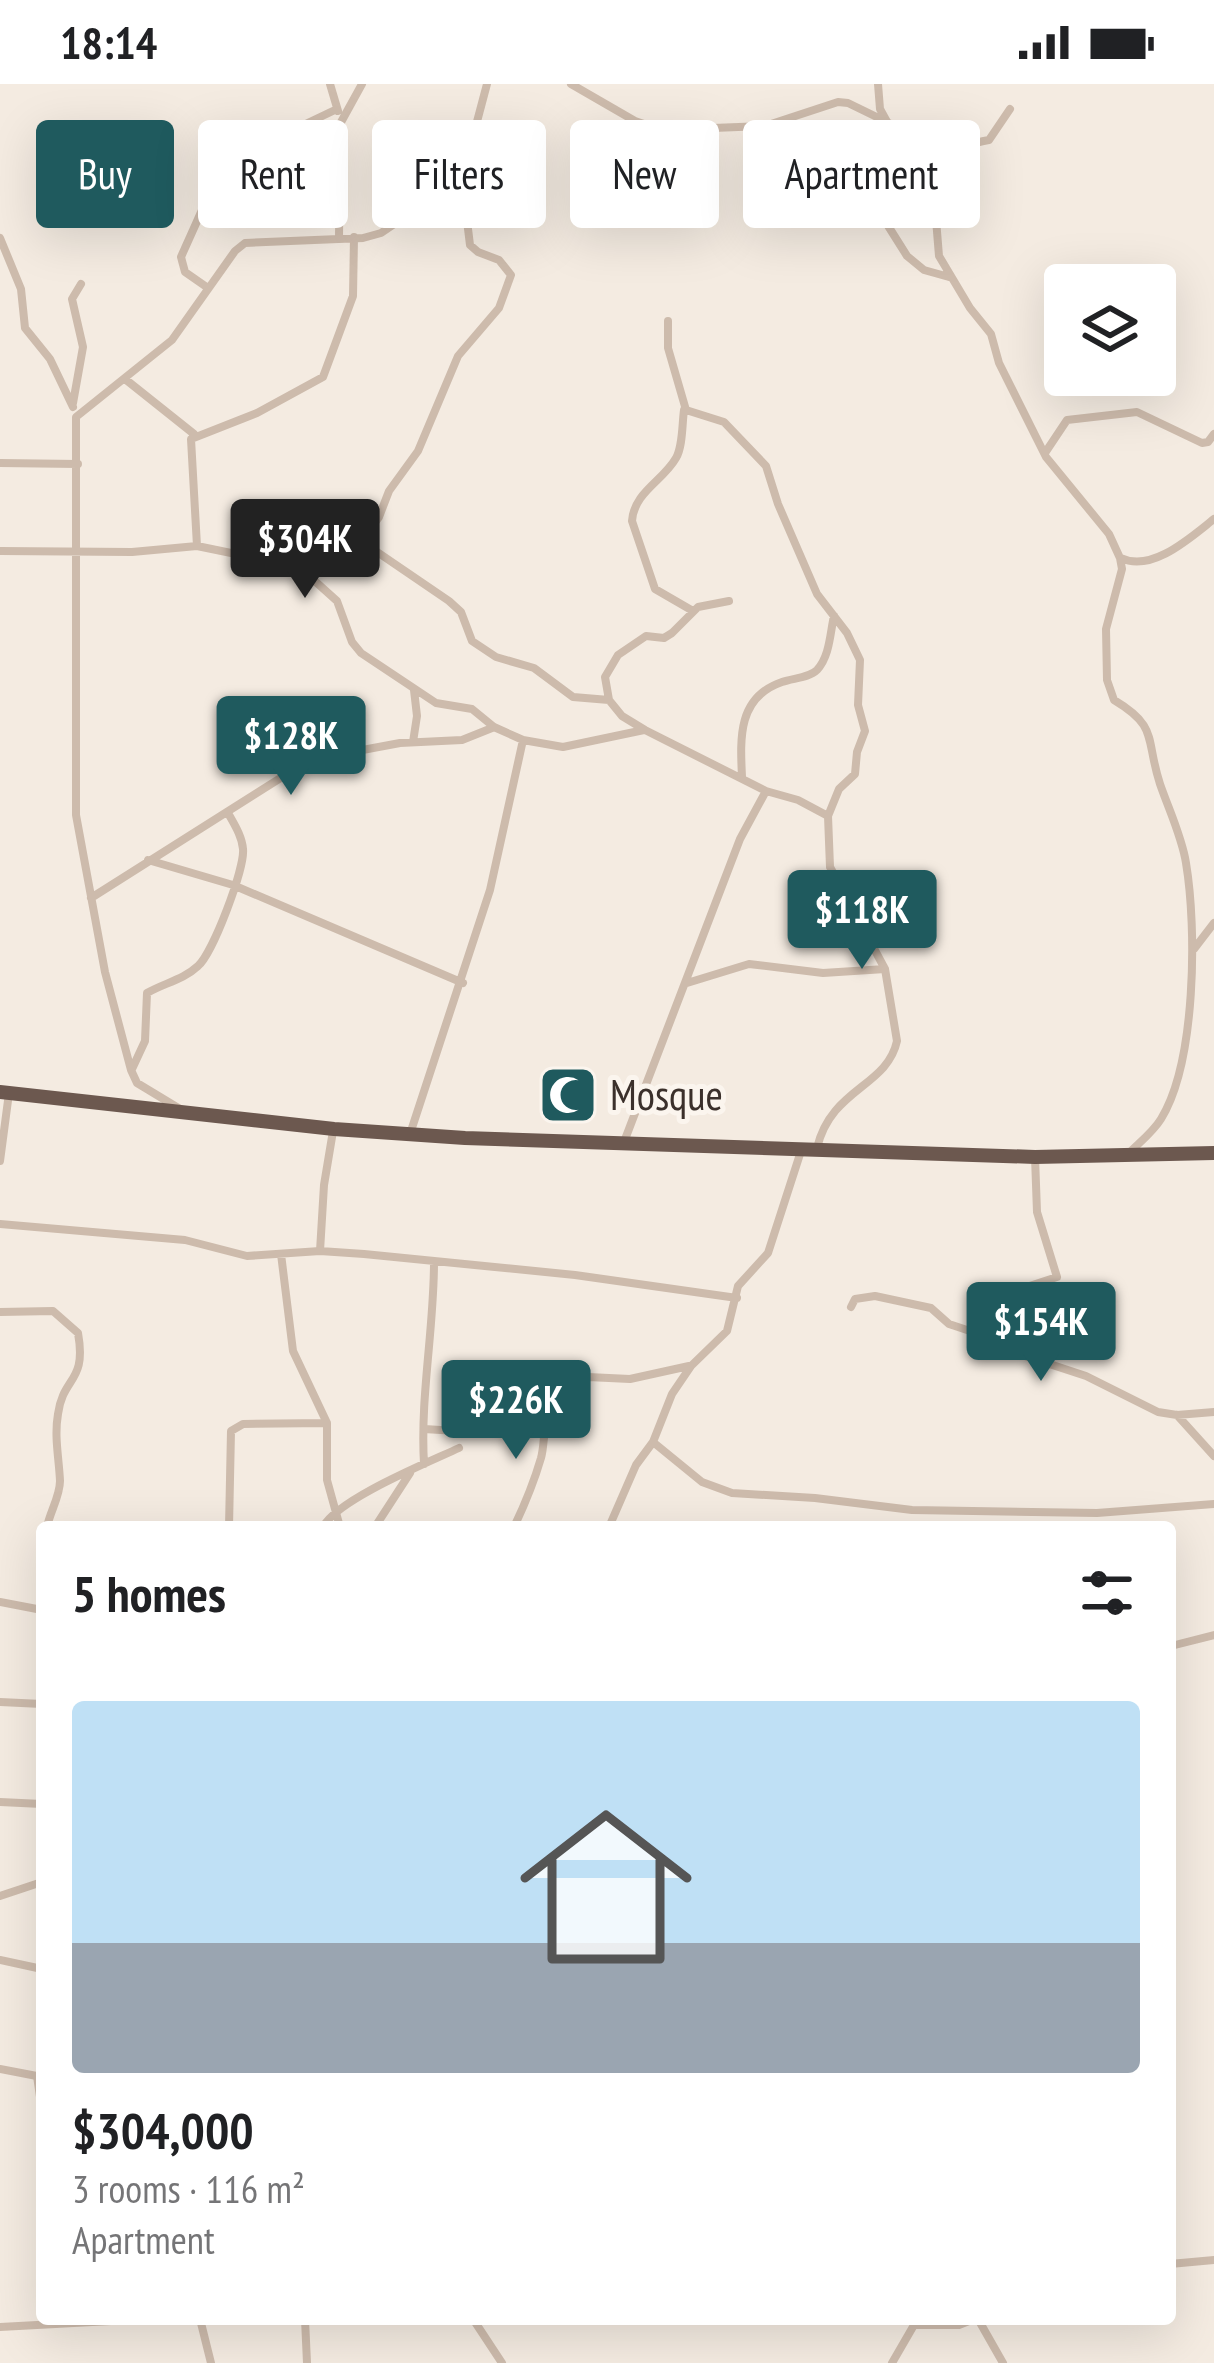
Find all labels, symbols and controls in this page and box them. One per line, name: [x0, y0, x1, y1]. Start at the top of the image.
text: 18:14: [60, 13, 157, 71]
chip: Buy: [36, 120, 174, 228]
chip: Rent: [198, 120, 348, 228]
chip: Filters: [372, 120, 546, 228]
chip: New: [570, 120, 719, 228]
chip: Apartment: [743, 120, 980, 228]
map controls: [1044, 264, 1176, 396]
button: layers: [1044, 264, 1176, 396]
pin: $304K: [221, 499, 389, 601]
text: $304K: [258, 512, 352, 563]
pin: $128K: [207, 696, 375, 798]
text: $128K: [244, 709, 338, 760]
pin: $118K: [778, 870, 946, 972]
text: $118K: [815, 883, 909, 934]
mosque icon: Mosque: [537, 1064, 599, 1126]
place label: Mosque: [610, 1067, 723, 1122]
pin: $154K: [957, 1282, 1125, 1384]
text: $154K: [994, 1295, 1088, 1346]
pin: $226K: [432, 1360, 600, 1462]
text: $226K: [469, 1373, 563, 1424]
text: 5 homes: [72, 1560, 226, 1626]
icon: filters: [1074, 1560, 1140, 1626]
icon: home: [498, 1779, 714, 1995]
text: $304,000: [72, 2097, 254, 2163]
text: 3 rooms · 116 m²: [72, 2163, 305, 2214]
text: Apartment: [72, 2214, 215, 2265]

